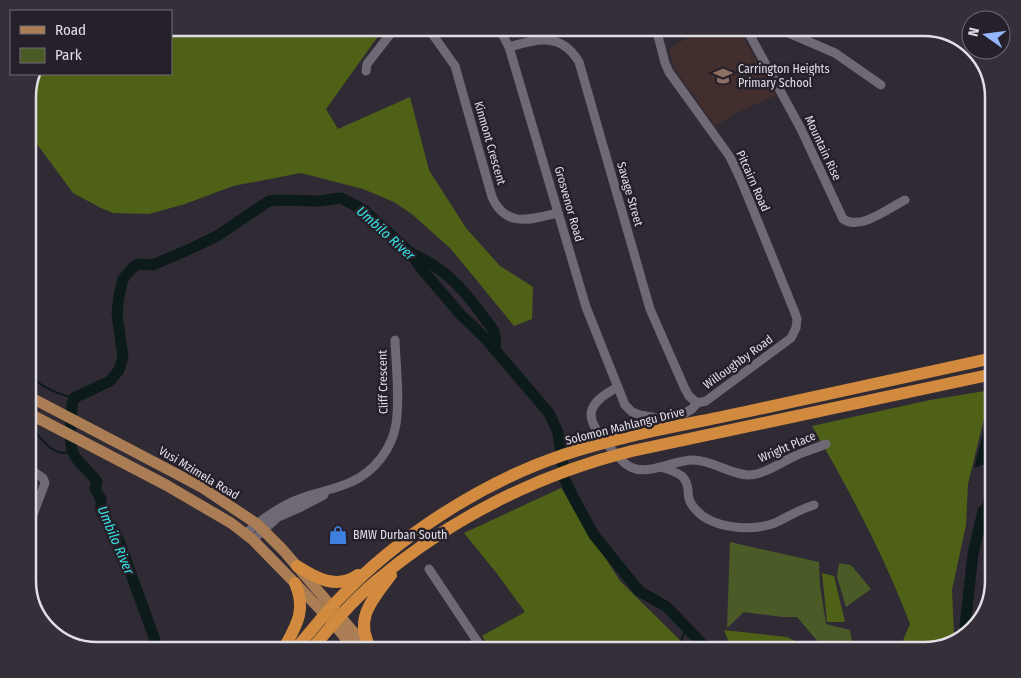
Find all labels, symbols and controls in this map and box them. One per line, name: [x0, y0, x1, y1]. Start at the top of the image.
legend: [10, 10, 172, 75]
north arrow: [961, 10, 1011, 60]
text: Road: [55, 21, 86, 39]
text: N: [965, 26, 983, 38]
text: Park: [55, 46, 82, 64]
place label: Carrington Heights Primary School: [738, 62, 830, 90]
school or university icon: Carrington Heights Primary School: [712, 65, 734, 87]
street label: Kinmont Crescent: [471, 100, 509, 186]
street label: Mountain Rise: [802, 113, 844, 183]
street label: Pitcairn Road: [733, 148, 773, 214]
street label: Savage Street: [614, 160, 646, 228]
street label: Grosvenor Road: [552, 165, 586, 243]
water label: Umbilo River: [353, 203, 419, 265]
street label: Willoughby Road: [701, 332, 775, 392]
street label: Cliff Crescent: [375, 350, 391, 414]
street label: Solomon Mahlangu Drive: [564, 404, 686, 448]
street label: Wright Place: [756, 429, 818, 465]
street label: Vusi Mzimela Road: [156, 444, 242, 502]
water label: Umbilo River: [94, 503, 138, 578]
shop icon: BMW Durban South: [327, 524, 349, 546]
place label: BMW Durban South: [353, 528, 447, 542]

